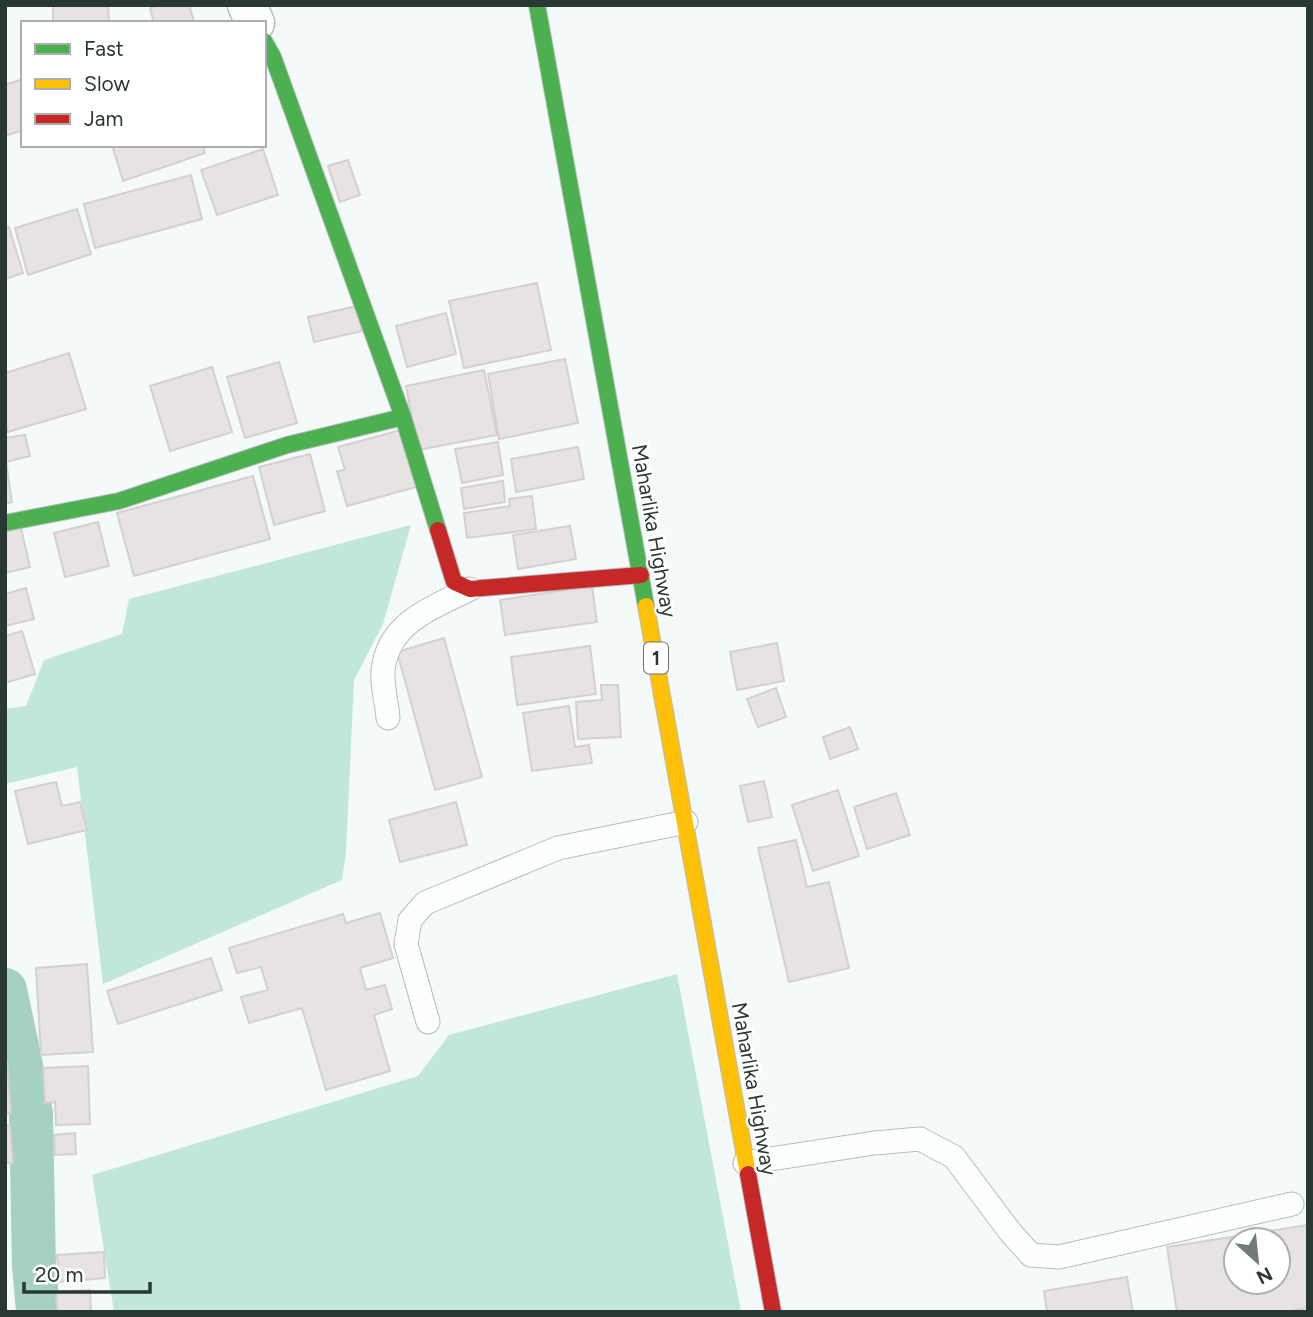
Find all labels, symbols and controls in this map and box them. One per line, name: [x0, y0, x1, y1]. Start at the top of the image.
legend: [21, 21, 266, 147]
text: Fast: [84, 36, 124, 61]
text: Slow: [84, 71, 130, 96]
text: Jam: [84, 106, 123, 131]
street label: Maharlika Highway: [627, 442, 682, 620]
road number: 1: [644, 642, 668, 674]
street label: Maharlika Highway: [727, 1000, 782, 1178]
north arrow: [1222, 1226, 1292, 1296]
scale bar: [24, 1250, 150, 1294]
text: 20 m: [35, 1262, 83, 1287]
text: N: [1253, 1262, 1276, 1289]

